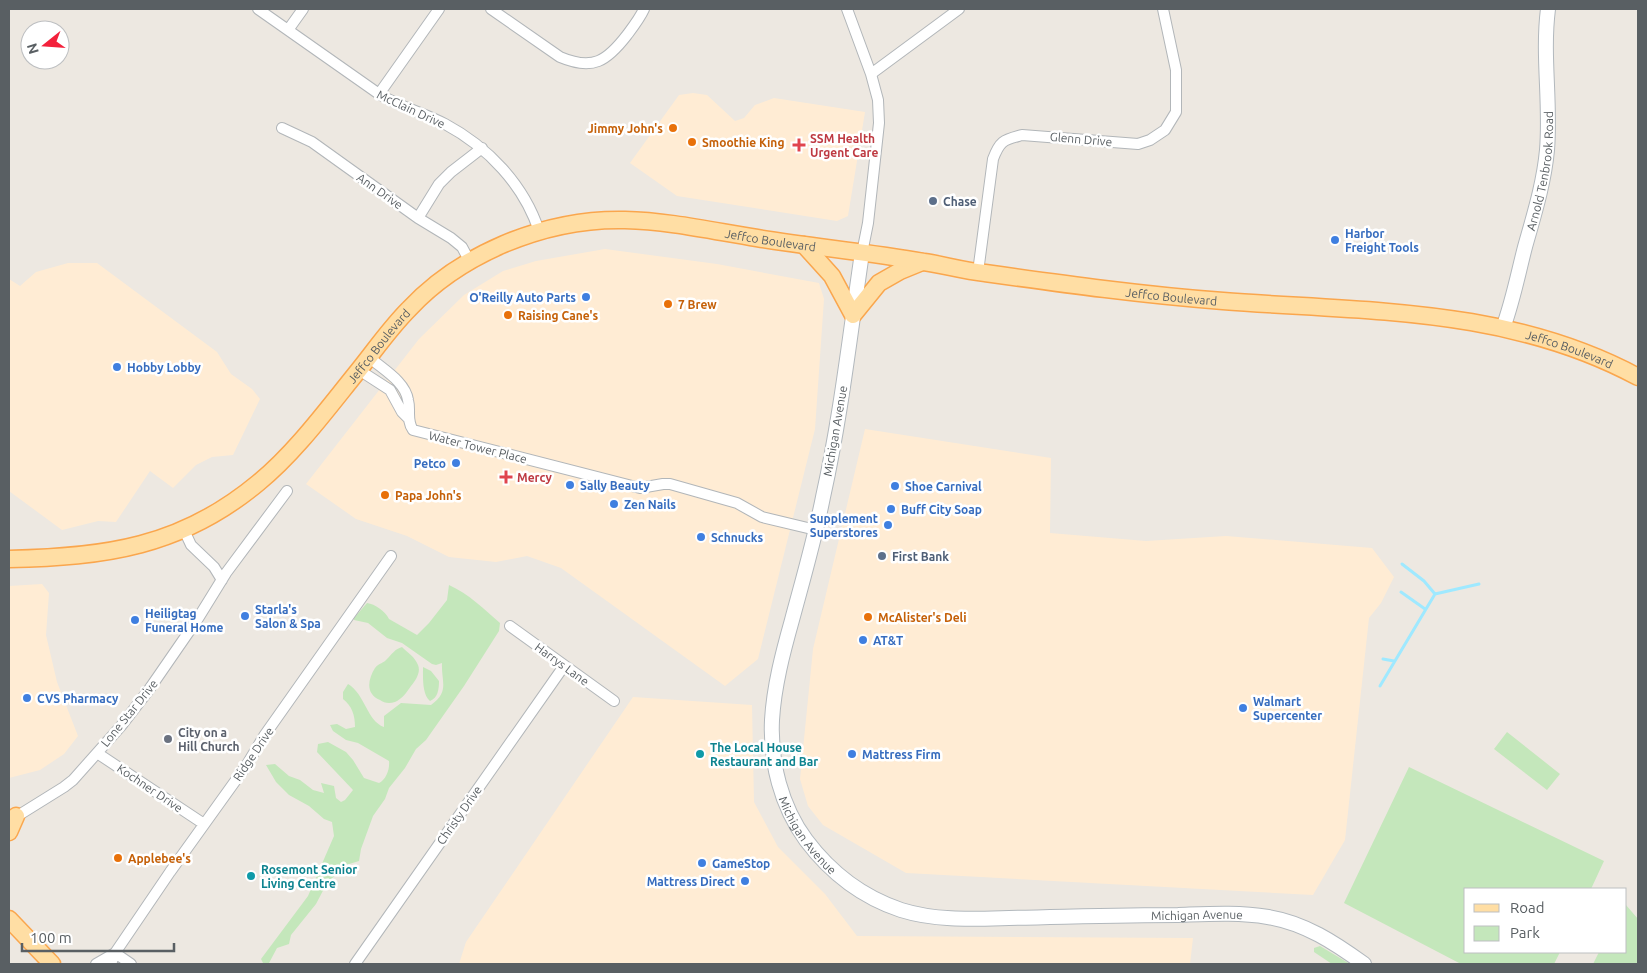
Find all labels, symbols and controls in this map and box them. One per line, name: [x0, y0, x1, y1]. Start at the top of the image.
north arrow: [20, 20, 70, 70]
text: N: [23, 41, 42, 56]
street label: McClain Drive: [375, 88, 447, 130]
street label: Arnold Tenbrook Road: [1524, 111, 1555, 232]
place label: Jimmy John's: [588, 122, 663, 135]
marker: Jimmy John's: [667, 122, 679, 134]
street label: Glenn Drive: [1049, 130, 1113, 148]
place label: SSM Health Urgent Care: [810, 132, 878, 159]
marker: Smoothie King: [686, 136, 698, 148]
place label: Smoothie King: [702, 136, 784, 149]
marker: SSM Health Urgent Care: [792, 138, 806, 152]
street label: Ann Drive: [355, 171, 405, 211]
marker: Chase: [927, 195, 939, 207]
place label: Chase: [943, 195, 977, 208]
street label: Jeffco Boulevard: [724, 226, 817, 253]
place label: Harbor Freight Tools: [1345, 227, 1419, 254]
marker: Harbor Freight Tools: [1329, 234, 1341, 246]
street label: Jeffco Boulevard: [1125, 285, 1218, 307]
place label: O'Reilly Auto Parts: [469, 291, 576, 304]
marker: O'Reilly Auto Parts: [580, 291, 592, 303]
marker: 7 Brew: [662, 298, 674, 310]
place label: 7 Brew: [678, 298, 717, 311]
street label: Jeffco Boulevard: [345, 306, 412, 385]
marker: Raising Cane's: [502, 309, 514, 321]
place label: Raising Cane's: [518, 309, 599, 322]
street label: Jeffco Boulevard: [1524, 327, 1615, 370]
marker: Hobby Lobby: [111, 361, 123, 373]
place label: Hobby Lobby: [127, 361, 201, 374]
street label: Michigan Avenue: [821, 385, 849, 477]
street label: Water Tower Place: [428, 429, 528, 465]
place label: Petco: [414, 457, 446, 470]
marker: Petco: [450, 457, 462, 469]
marker: Mercy: [499, 470, 513, 484]
place label: Mercy: [517, 471, 552, 484]
marker: Sally Beauty: [564, 479, 576, 491]
place label: Sally Beauty: [580, 479, 650, 492]
marker: Shoe Carnival: [889, 480, 901, 492]
place label: Shoe Carnival: [905, 480, 982, 493]
marker: Papa John's: [379, 489, 391, 501]
place label: Papa John's: [395, 489, 462, 502]
marker: Zen Nails: [608, 498, 620, 510]
place label: Zen Nails: [624, 498, 676, 511]
marker: Buff City Soap: [885, 503, 897, 515]
place label: Buff City Soap: [901, 503, 982, 516]
place label: Supplement Superstores: [810, 512, 878, 539]
marker: Supplement Superstores: [882, 519, 894, 531]
marker: Schnucks: [695, 531, 707, 543]
place label: Schnucks: [711, 531, 763, 544]
marker: First Bank: [876, 550, 888, 562]
place label: First Bank: [892, 550, 949, 563]
place label: Starla's Salon & Spa: [255, 603, 321, 630]
place label: Heiligtag Funeral Home: [145, 607, 224, 634]
marker: Starla's Salon & Spa: [239, 610, 251, 622]
marker: McAlister's Deli: [862, 611, 874, 623]
place label: McAlister's Deli: [878, 611, 967, 624]
marker: Heiligtag Funeral Home: [129, 614, 141, 626]
marker: AT&T: [857, 634, 869, 646]
place label: AT&T: [873, 634, 903, 647]
street label: Harrys Lane: [533, 640, 591, 688]
street label: Lone Star Drive: [98, 677, 160, 749]
marker: CVS Pharmacy: [21, 692, 33, 704]
place label: CVS Pharmacy: [37, 692, 119, 705]
place label: Walmart Supercenter: [1253, 695, 1322, 722]
marker: Walmart Supercenter: [1237, 702, 1249, 714]
street label: Ridge Drive: [230, 725, 276, 783]
place label: City on a Hill Church: [178, 726, 240, 753]
marker: City on a Hill Church: [162, 733, 174, 745]
place label: The Local House Restaurant and Bar: [710, 741, 818, 768]
marker: The Local House Restaurant and Bar: [694, 748, 706, 760]
marker: Mattress Firm: [846, 748, 858, 760]
place label: Mattress Firm: [862, 748, 941, 761]
street label: Kochner Drive: [115, 761, 185, 815]
street label: Christy Drive: [434, 783, 484, 847]
street label: Michigan Avenue: [777, 794, 839, 876]
marker: Applebee's: [112, 852, 124, 864]
place label: Applebee's: [128, 852, 191, 865]
marker: GameStop: [696, 857, 708, 869]
place label: GameStop: [712, 857, 770, 870]
place label: Rosemont Senior Living Centre: [261, 863, 357, 890]
marker: Rosemont Senior Living Centre: [245, 870, 257, 882]
place label: Mattress Direct: [647, 875, 735, 888]
marker: Mattress Direct: [739, 875, 751, 887]
legend: [1464, 888, 1627, 953]
text: Road: [1510, 899, 1545, 916]
street label: Michigan Avenue: [1151, 907, 1243, 922]
scale bar: [22, 920, 175, 952]
text: Park: [1510, 924, 1540, 941]
text: 100 m: [30, 929, 72, 946]

